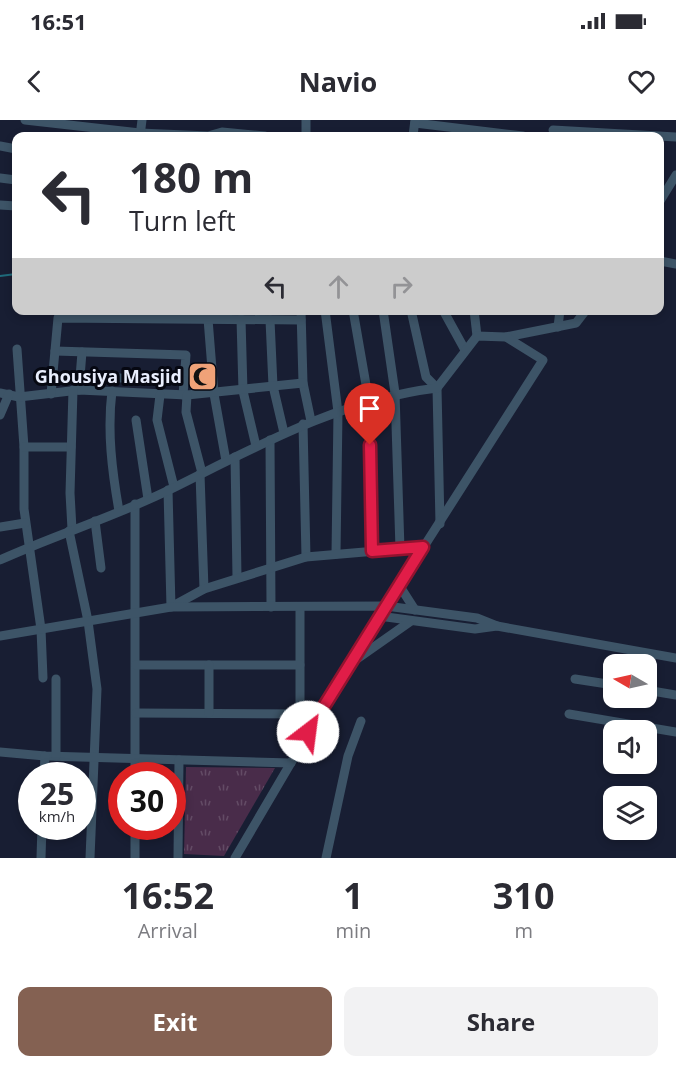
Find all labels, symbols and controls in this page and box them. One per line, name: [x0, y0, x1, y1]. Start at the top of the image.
text: 16:51: [30, 6, 87, 36]
text: Navio: [299, 63, 377, 100]
icon: back: [18, 65, 51, 98]
icon: heart: [625, 65, 658, 98]
text: 180 m: [129, 148, 253, 205]
icon: left: [30, 156, 108, 234]
text: Turn left: [129, 202, 236, 239]
icon: left: [259, 270, 292, 303]
icon: ahead: [322, 270, 355, 303]
icon: right: [385, 270, 418, 303]
mosque icon: Ghousiya Masjid: [187, 361, 219, 393]
place label: Ghousiya Masjid: [35, 364, 182, 388]
pin: [344, 383, 395, 445]
icon: arrive: [353, 392, 386, 425]
north arrow: [603, 654, 657, 708]
map controls: [603, 654, 657, 840]
position arrow: [276, 700, 340, 764]
button: sound: [603, 720, 657, 774]
speed limit sign: 30: [108, 762, 186, 840]
text: 25: [40, 773, 74, 814]
button: layers: [603, 786, 657, 840]
text: km/h: [39, 806, 75, 826]
text: 16:52: [121, 871, 214, 920]
text: 1: [343, 871, 364, 920]
text: 310: [493, 871, 555, 920]
text: Arrival: [138, 917, 198, 944]
text: min: [335, 917, 371, 944]
text: m: [514, 917, 533, 944]
button: Exit: [18, 987, 332, 1056]
button: Share: [344, 987, 658, 1056]

